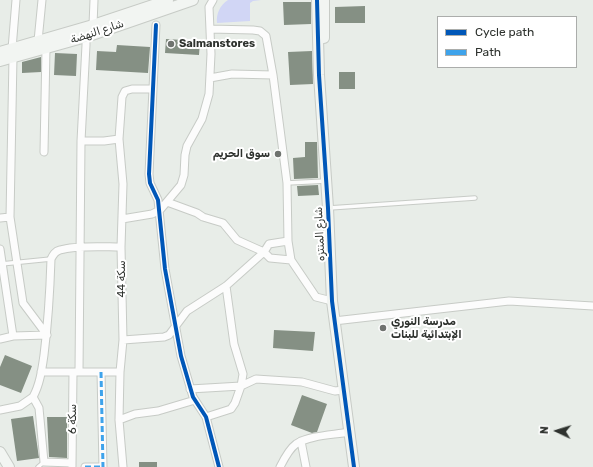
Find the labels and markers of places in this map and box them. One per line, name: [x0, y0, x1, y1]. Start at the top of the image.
place label: Salmanstores: [179, 37, 255, 51]
marker: Salmanstores: [166, 39, 176, 49]
place label: سوق الحريم: [213, 147, 270, 161]
marker: سوق الحريم: [273, 149, 283, 159]
place label: مدرسة النوري الإبتدائية للبنات: [391, 315, 462, 341]
marker: مدرسة النوري الإبتدائية للبنات: [378, 323, 388, 333]

